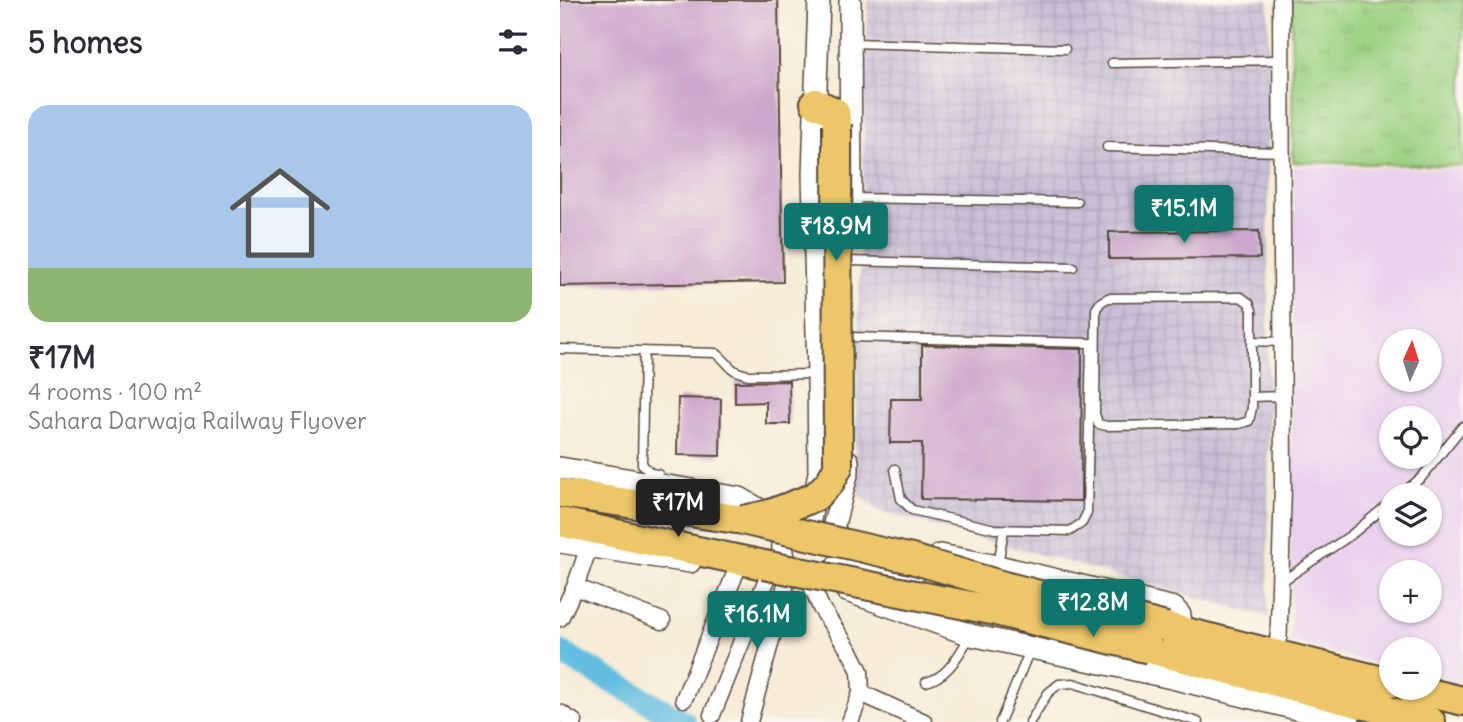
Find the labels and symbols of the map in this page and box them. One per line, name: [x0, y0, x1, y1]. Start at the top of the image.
pin: ₹15.1M: [1127, 186, 1241, 245]
pin: ₹18.9M: [779, 204, 893, 263]
north arrow: [1379, 329, 1442, 392]
pin: ₹17M: [637, 480, 719, 539]
pin: ₹12.8M: [1036, 580, 1150, 639]
pin: ₹16.1M: [700, 592, 814, 651]

